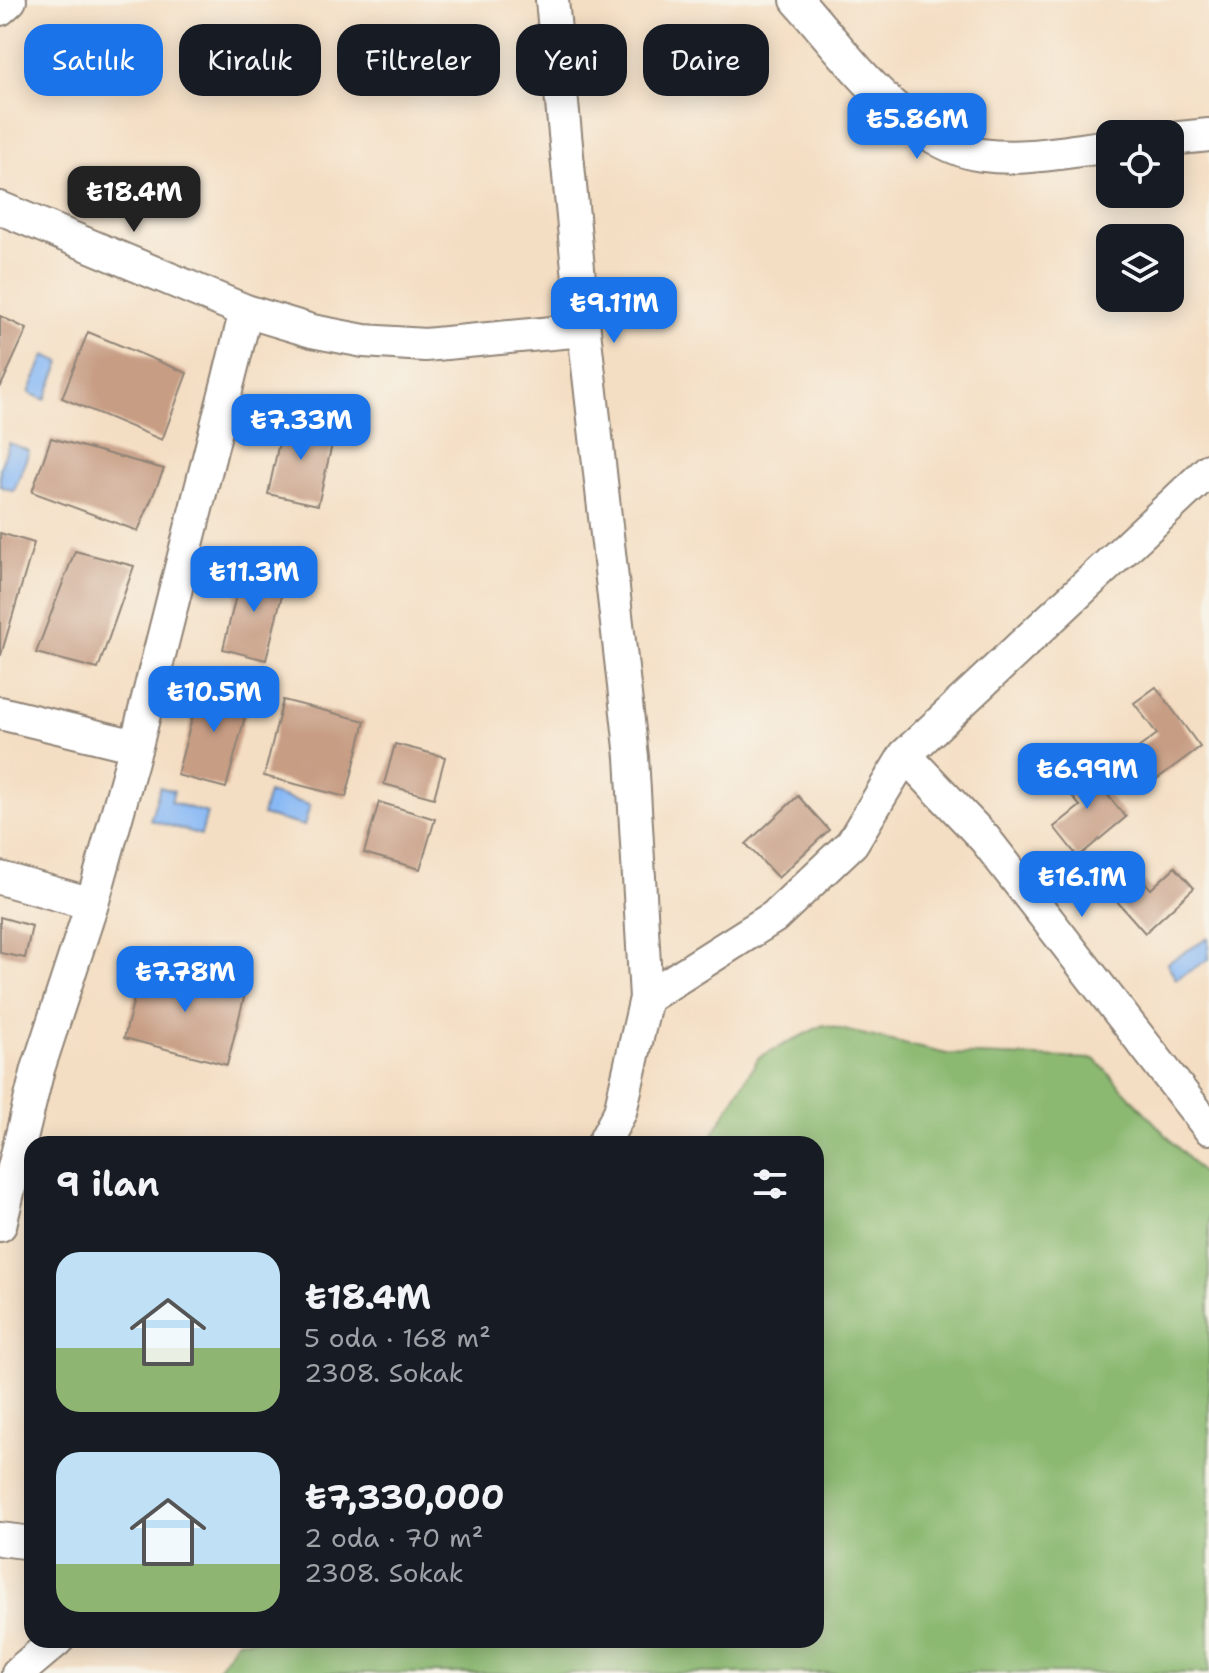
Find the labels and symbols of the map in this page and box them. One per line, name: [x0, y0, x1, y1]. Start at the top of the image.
pin: ₺5.86M: [852, 93, 982, 161]
pin: ₺18.4M: [69, 166, 199, 234]
pin: ₺9.11M: [549, 277, 679, 345]
pin: ₺7.33M: [236, 394, 366, 462]
pin: ₺11.3M: [189, 546, 319, 614]
pin: ₺10.5M: [149, 666, 279, 734]
pin: ₺6.99M: [1022, 743, 1152, 811]
pin: ₺16.1M: [1017, 851, 1147, 919]
pin: ₺7.78M: [120, 946, 250, 1014]

